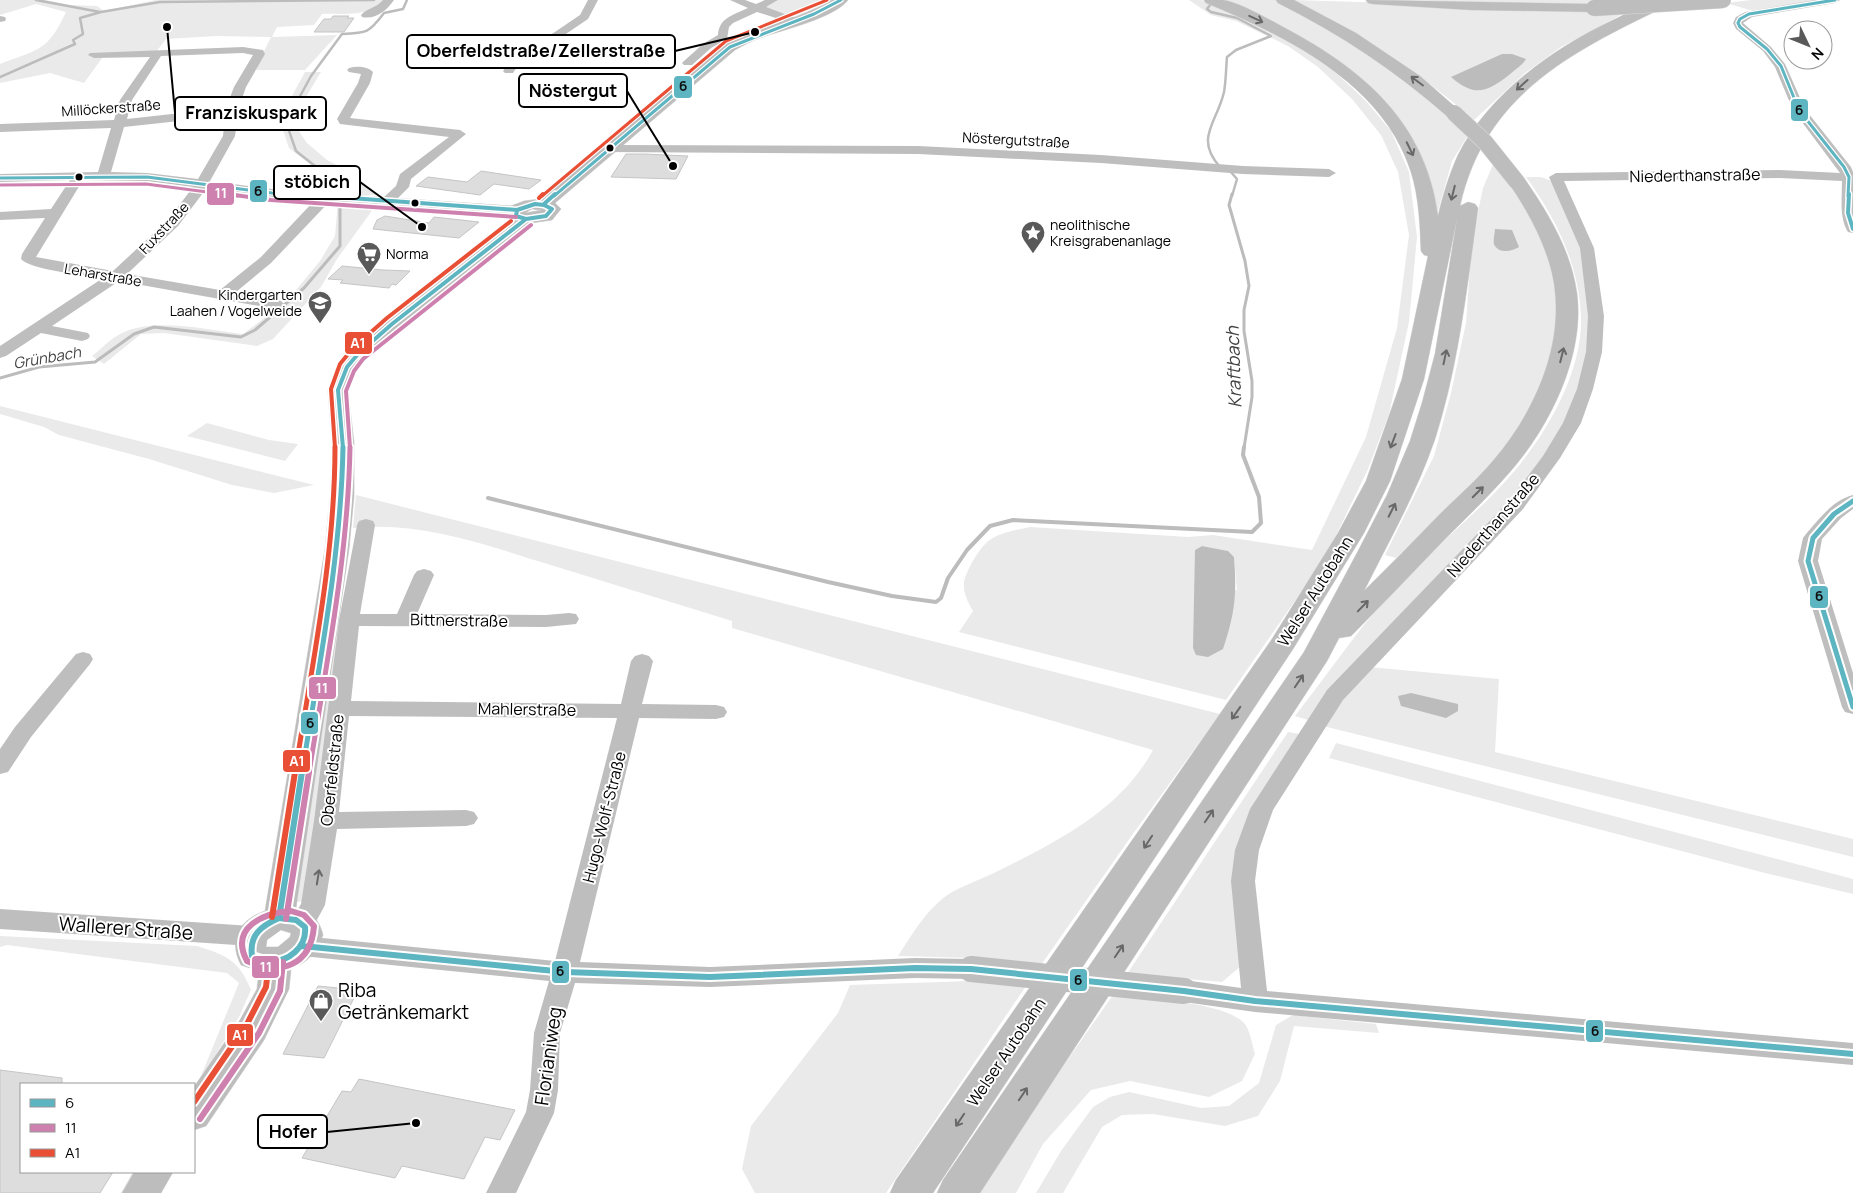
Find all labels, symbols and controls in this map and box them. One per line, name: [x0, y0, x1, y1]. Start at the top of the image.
one-way arrow: [1248, 15, 1263, 24]
north arrow: [1783, 20, 1833, 70]
callout: Oberfeldstraße/Zellerstraße: [407, 35, 675, 68]
text: Oberfeldstraße/Zellerstraße: [417, 38, 665, 62]
text: N: [1807, 44, 1828, 64]
callout: Nöstergut: [519, 74, 627, 107]
line badge: 6: [673, 75, 693, 99]
text: 6: [679, 76, 687, 95]
one-way arrow: [1411, 76, 1424, 87]
text: Nöstergut: [529, 78, 617, 102]
one-way arrow: [1515, 79, 1528, 91]
street label: Millöckerstraße: [61, 95, 161, 120]
callout: Franziskuspark: [175, 97, 326, 130]
line badge: 6: [1790, 98, 1809, 122]
text: Franziskuspark: [185, 100, 318, 124]
text: 6: [1795, 100, 1803, 119]
street label: Nöstergutstraße: [962, 127, 1070, 152]
one-way arrow: [1406, 141, 1415, 156]
unlabelled marker: [605, 143, 615, 153]
street label: Niederthanstraße: [1629, 163, 1761, 187]
callout: stöbich: [274, 166, 360, 199]
text: stöbich: [284, 169, 350, 193]
unlabelled marker: [74, 172, 84, 182]
line badge: 6: [249, 179, 268, 203]
text: 6: [254, 181, 262, 200]
line badge: 11: [206, 182, 235, 206]
text: 11: [215, 183, 227, 202]
one-way arrow: [1448, 185, 1457, 201]
street label: Fuxstraße: [135, 197, 193, 258]
unlabelled marker: [410, 198, 420, 208]
place label: neolithische Kreisgrabenanlage: [1050, 215, 1171, 250]
place icon: neolithische Kreisgrabenanlage: [1020, 220, 1046, 254]
supermarket icon: Norma: [356, 241, 382, 275]
place label: Norma: [386, 244, 429, 263]
street label: Leharstraße: [63, 258, 143, 291]
place label: Kindergarten Laahen / Vogelweide: [170, 285, 302, 320]
school or university icon: Kindergarten Laahen / Vogelweide: [307, 290, 333, 324]
water label: Kraftbach: [1220, 324, 1246, 408]
line badge: A1: [344, 331, 373, 355]
text: A1: [350, 333, 366, 352]
water label: Grünbach: [11, 341, 83, 374]
one-way arrow: [1558, 348, 1567, 364]
one-way arrow: [1441, 349, 1451, 365]
one-way arrow: [1388, 433, 1397, 448]
street label: Niederthanstraße: [1442, 468, 1544, 582]
one-way arrow: [1472, 485, 1484, 498]
one-way arrow: [1388, 503, 1397, 518]
street label: Welser Autobahn: [1272, 532, 1358, 650]
line badge: 6: [1809, 585, 1829, 609]
text: 6: [1815, 586, 1823, 605]
one-way arrow: [1357, 600, 1369, 613]
street label: Bittnerstraße: [410, 608, 508, 632]
one-way arrow: [1294, 674, 1304, 688]
line badge: 11: [308, 676, 337, 700]
text: 11: [316, 678, 328, 697]
street label: Mahlerstraße: [478, 697, 576, 721]
one-way arrow: [1231, 705, 1241, 719]
line badge: 6: [300, 711, 319, 735]
text: 6: [306, 713, 314, 732]
street label: Oberfeldstraße: [315, 713, 349, 827]
line badge: A1: [282, 749, 311, 773]
street label: Hugo-Wolf-Straße: [577, 749, 631, 885]
text: A1: [289, 751, 305, 770]
one-way arrow: [1204, 809, 1214, 823]
one-way arrow: [1143, 834, 1153, 848]
one-way arrow: [313, 869, 323, 885]
street label: Wallerer Straße: [58, 910, 194, 946]
one-way arrow: [1114, 944, 1124, 958]
line badge: 11: [251, 955, 280, 979]
text: 11: [260, 957, 272, 976]
line badge: 6: [551, 960, 570, 984]
text: 6: [556, 961, 564, 980]
line badge: 6: [1069, 968, 1088, 992]
text: 6: [1074, 970, 1082, 989]
place label: Riba Getränkemarkt: [338, 977, 469, 1025]
shop icon: Riba Getränkemarkt: [308, 988, 334, 1022]
street label: Welser Autobahn: [962, 993, 1050, 1111]
street label: Florianiweg: [528, 1005, 568, 1107]
line badge: 6: [1585, 1019, 1604, 1043]
text: 6: [1591, 1021, 1599, 1040]
line badge: A1: [226, 1023, 254, 1047]
text: A1: [232, 1025, 248, 1044]
legend: [20, 1083, 195, 1173]
one-way arrow: [1018, 1087, 1028, 1101]
text: 6: [65, 1092, 74, 1113]
one-way arrow: [955, 1112, 965, 1126]
callout: Hofer: [258, 1115, 327, 1148]
text: 11: [65, 1117, 77, 1138]
text: Hofer: [269, 1119, 317, 1143]
text: A1: [65, 1142, 80, 1163]

